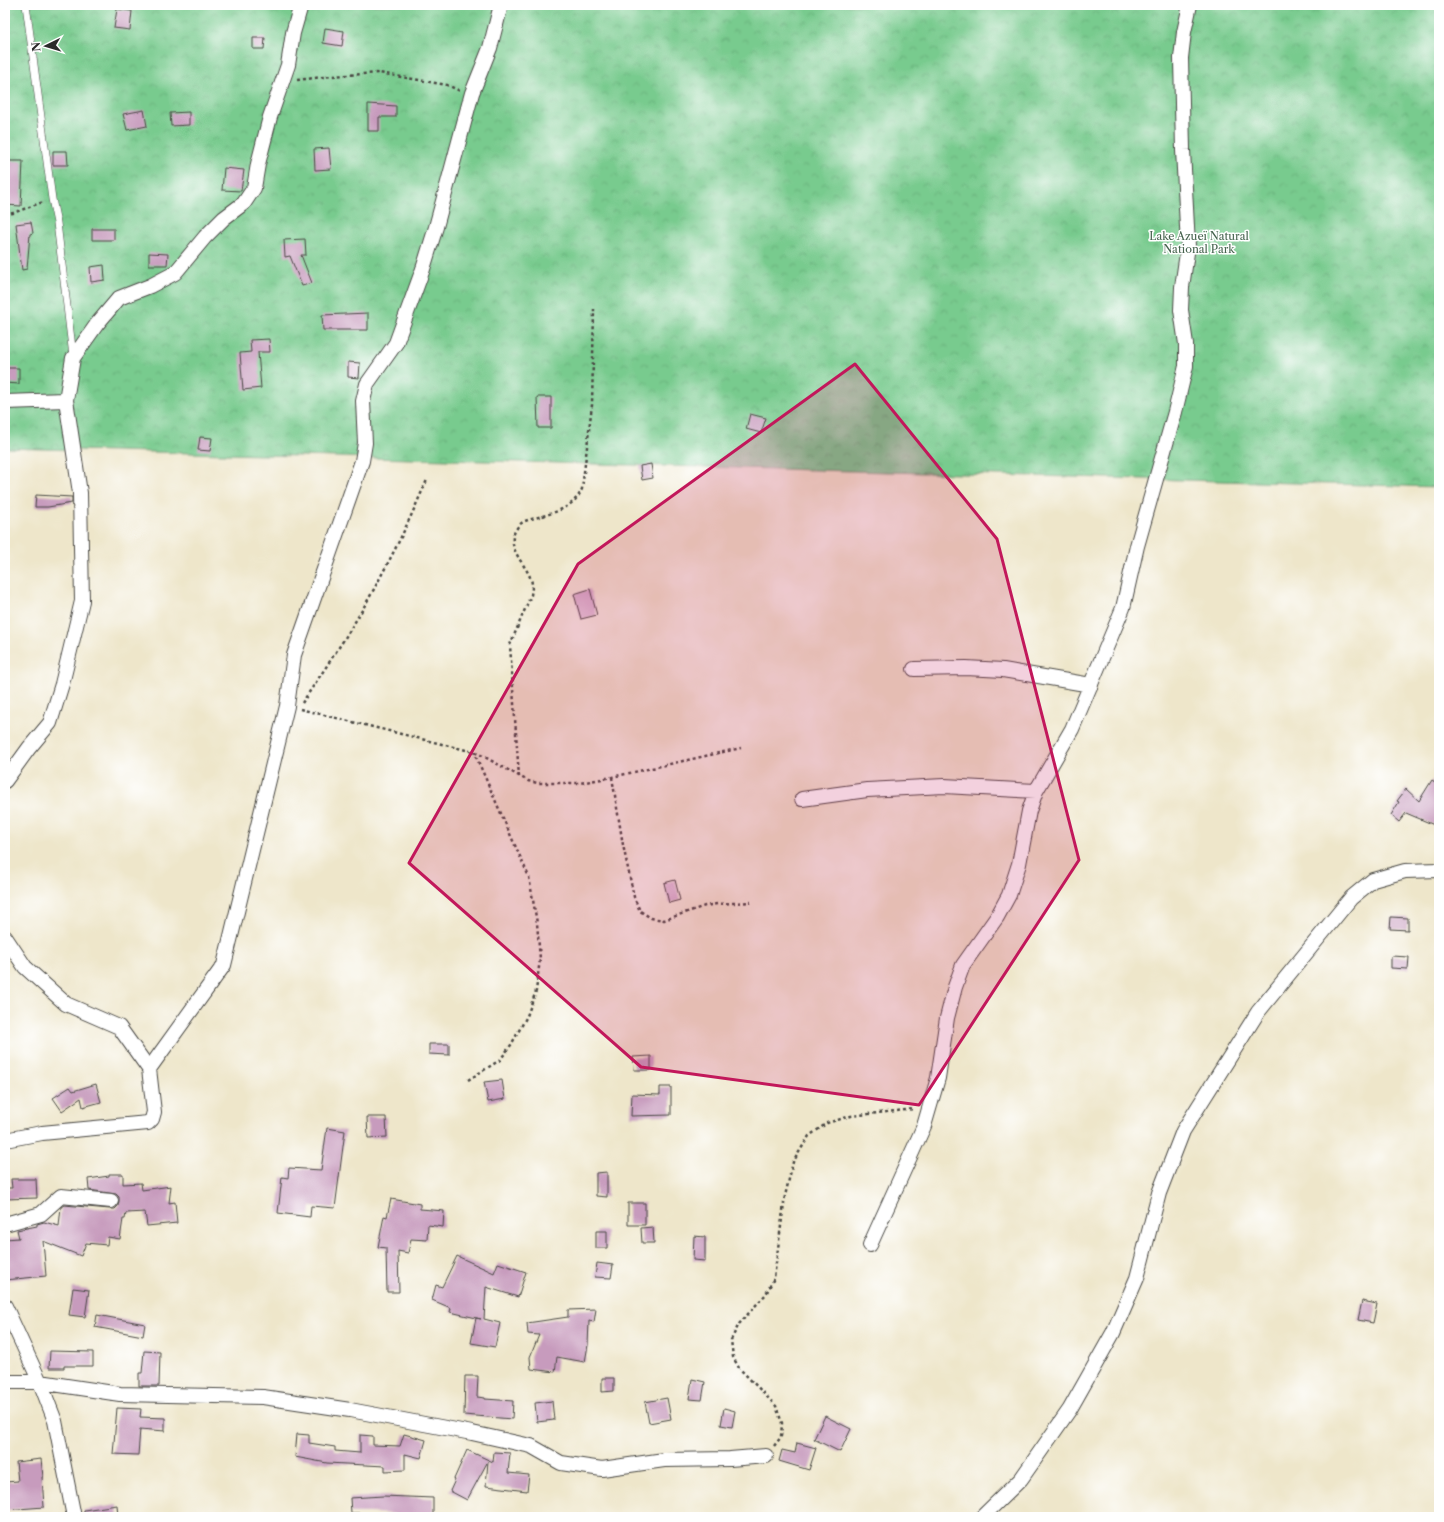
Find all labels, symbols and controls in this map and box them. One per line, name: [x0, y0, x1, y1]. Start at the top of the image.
north arrow: [26, 26, 66, 66]
text: N: [29, 41, 43, 52]
park label: Lake Azueï Natural National Park: [1149, 229, 1250, 256]

